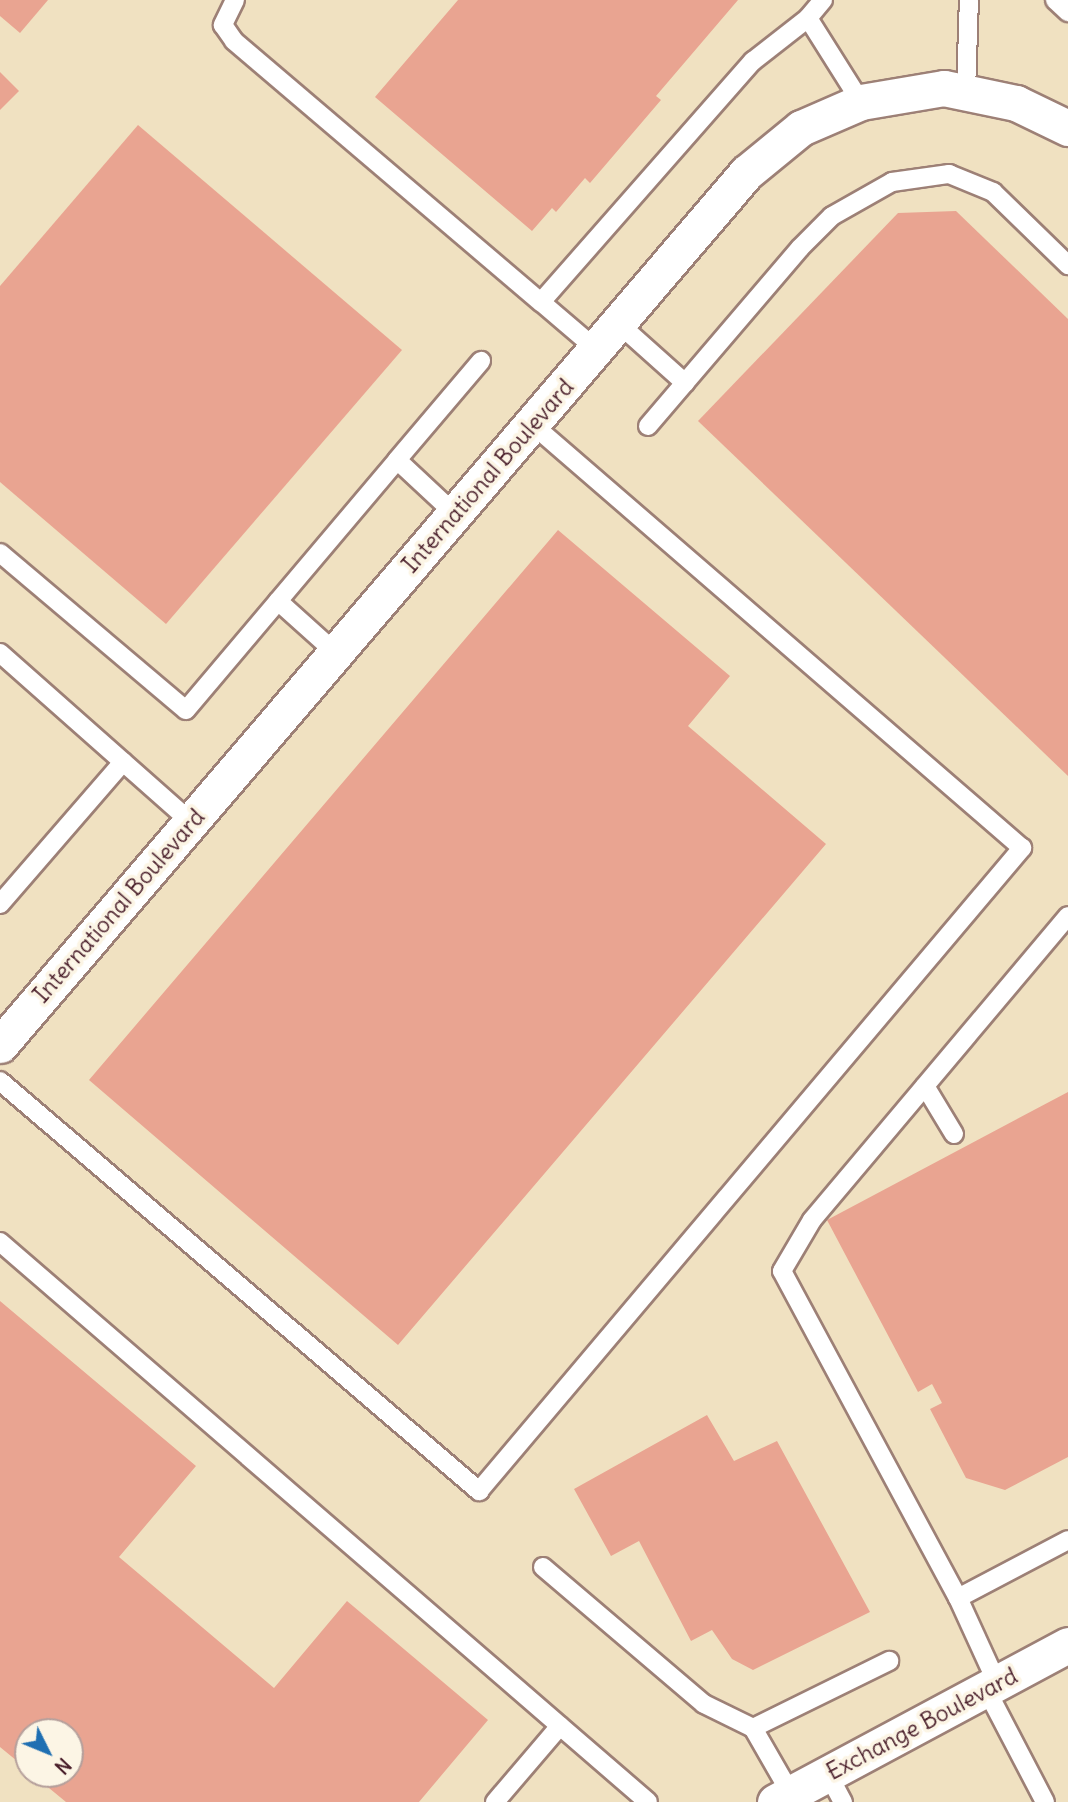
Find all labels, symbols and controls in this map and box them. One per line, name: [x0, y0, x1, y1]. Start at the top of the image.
street label: International Boulevard: [396, 374, 580, 578]
street label: International Boulevard: [27, 804, 211, 1008]
street label: Exchange Boulevard: [822, 1662, 1022, 1786]
north arrow: [14, 1718, 84, 1788]
text: N: [50, 1753, 76, 1779]

